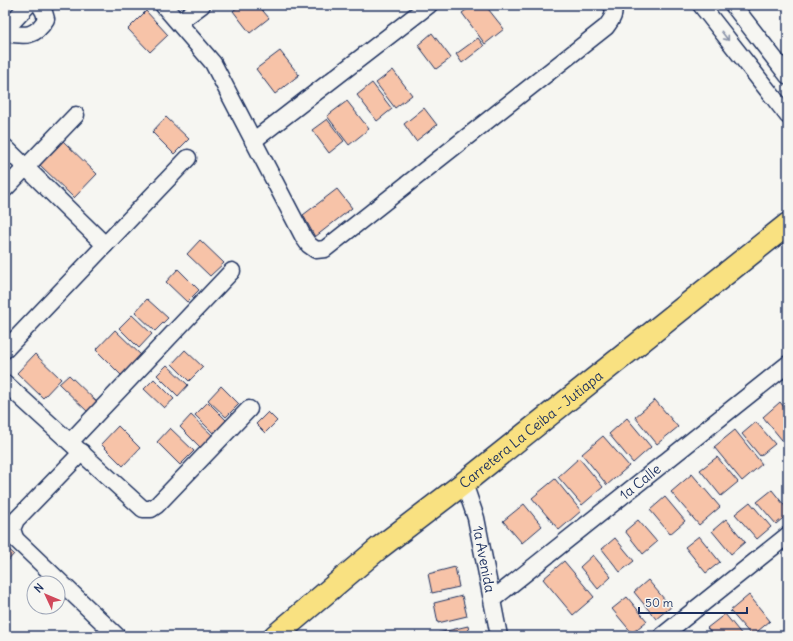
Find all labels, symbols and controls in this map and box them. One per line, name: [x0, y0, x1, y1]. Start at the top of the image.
one-way arrow: [721, 30, 729, 41]
street label: Carretera La Ceiba - Jutiapa: [456, 367, 606, 492]
street label: 1a Calle: [616, 460, 664, 504]
street label: 1a Avenida: [469, 524, 499, 594]
north arrow: [26, 575, 66, 615]
text: N: [31, 580, 46, 596]
scale bar: [639, 589, 747, 615]
text: 50 m: [645, 595, 674, 610]

